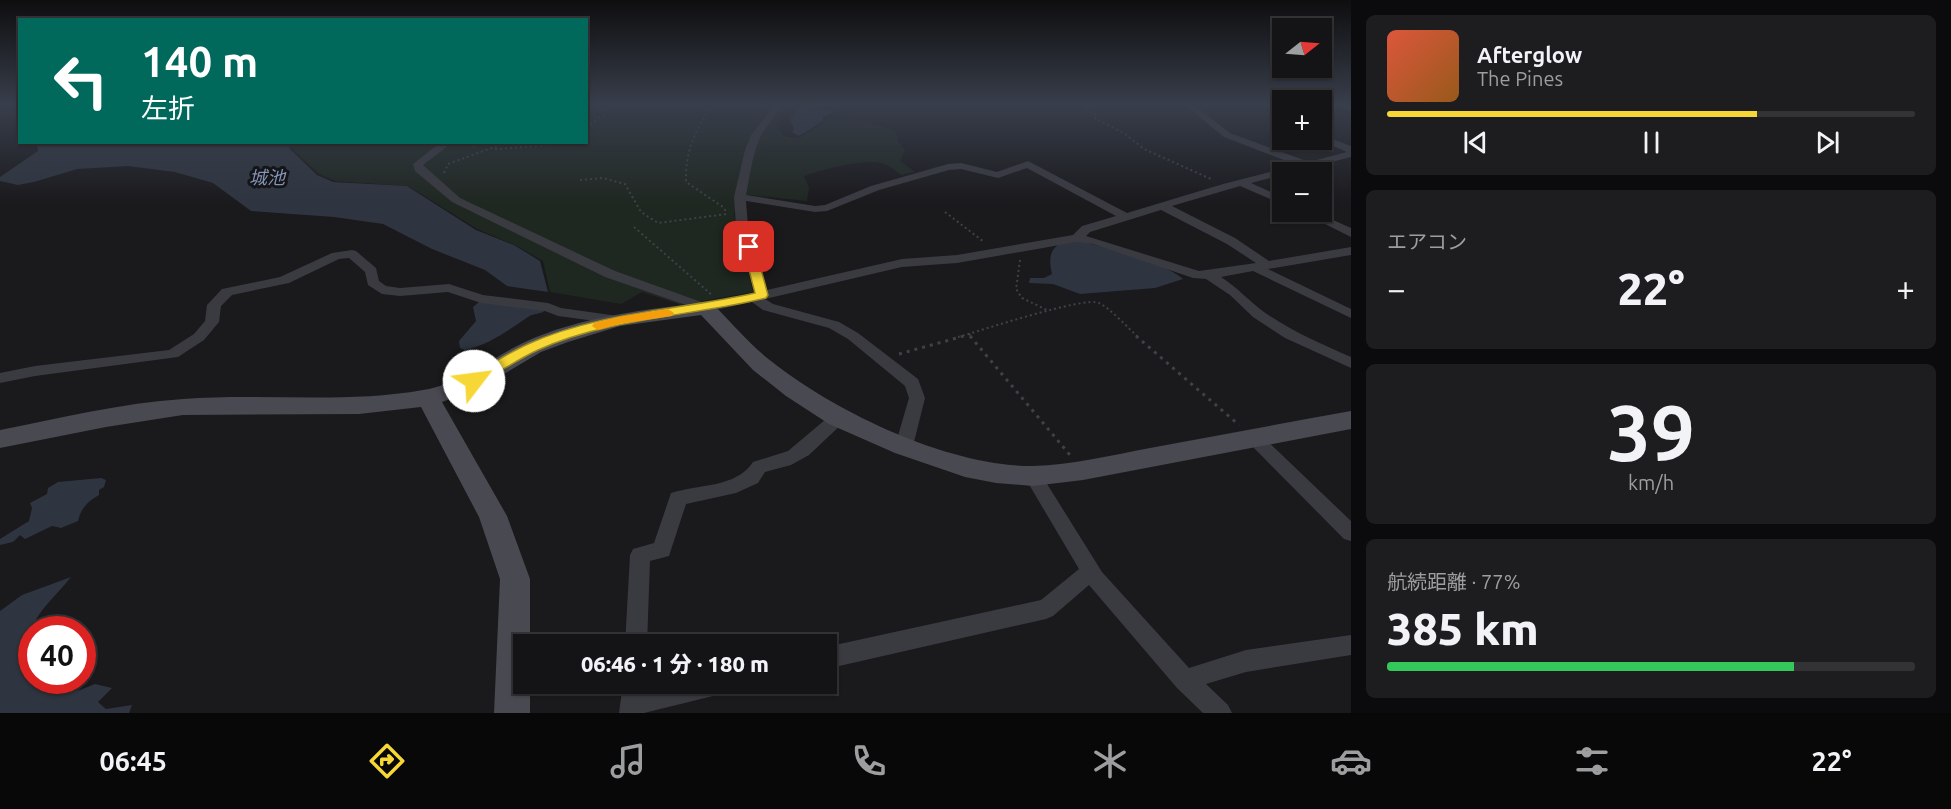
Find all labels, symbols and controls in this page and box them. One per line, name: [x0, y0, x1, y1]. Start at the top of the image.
north arrow: [1272, 18, 1332, 78]
map controls: [1272, 18, 1332, 222]
text: 140 m: [141, 38, 258, 85]
icon: left: [42, 42, 120, 120]
text: Afterglow: [1477, 42, 1582, 67]
text: The Pines: [1477, 67, 1563, 90]
button: +: [1272, 90, 1332, 150]
text: 左折: [141, 93, 195, 123]
icon: previous: [1459, 126, 1492, 159]
icon: pause: [1635, 126, 1668, 159]
icon: next: [1811, 126, 1844, 159]
button: −: [1272, 162, 1332, 222]
water label: 城池: [249, 167, 287, 187]
pin: [723, 221, 774, 272]
icon: arrive: [732, 230, 765, 263]
text: エアコン: [1387, 230, 1467, 253]
text: 22°: [1617, 263, 1685, 314]
text: −: [1387, 270, 1406, 307]
text: +: [1896, 270, 1915, 307]
position arrow: [442, 349, 506, 413]
text: 39: [1607, 388, 1695, 476]
text: km/h: [1628, 471, 1674, 494]
text: 航続距離 · 77%: [1387, 570, 1520, 593]
text: 385 km: [1387, 603, 1539, 654]
speed limit sign: 40: [18, 616, 96, 694]
text: 06:46 · 1 分 · 180 m: [581, 651, 769, 676]
icon: directions: [366, 740, 408, 782]
icon: music: [607, 740, 649, 782]
icon: phone: [848, 740, 890, 782]
icon: climate: [1089, 740, 1131, 782]
icon: car: [1330, 740, 1372, 782]
icon: filters: [1571, 740, 1613, 782]
text: 06:45: [99, 746, 167, 776]
text: 22°: [1811, 746, 1851, 776]

